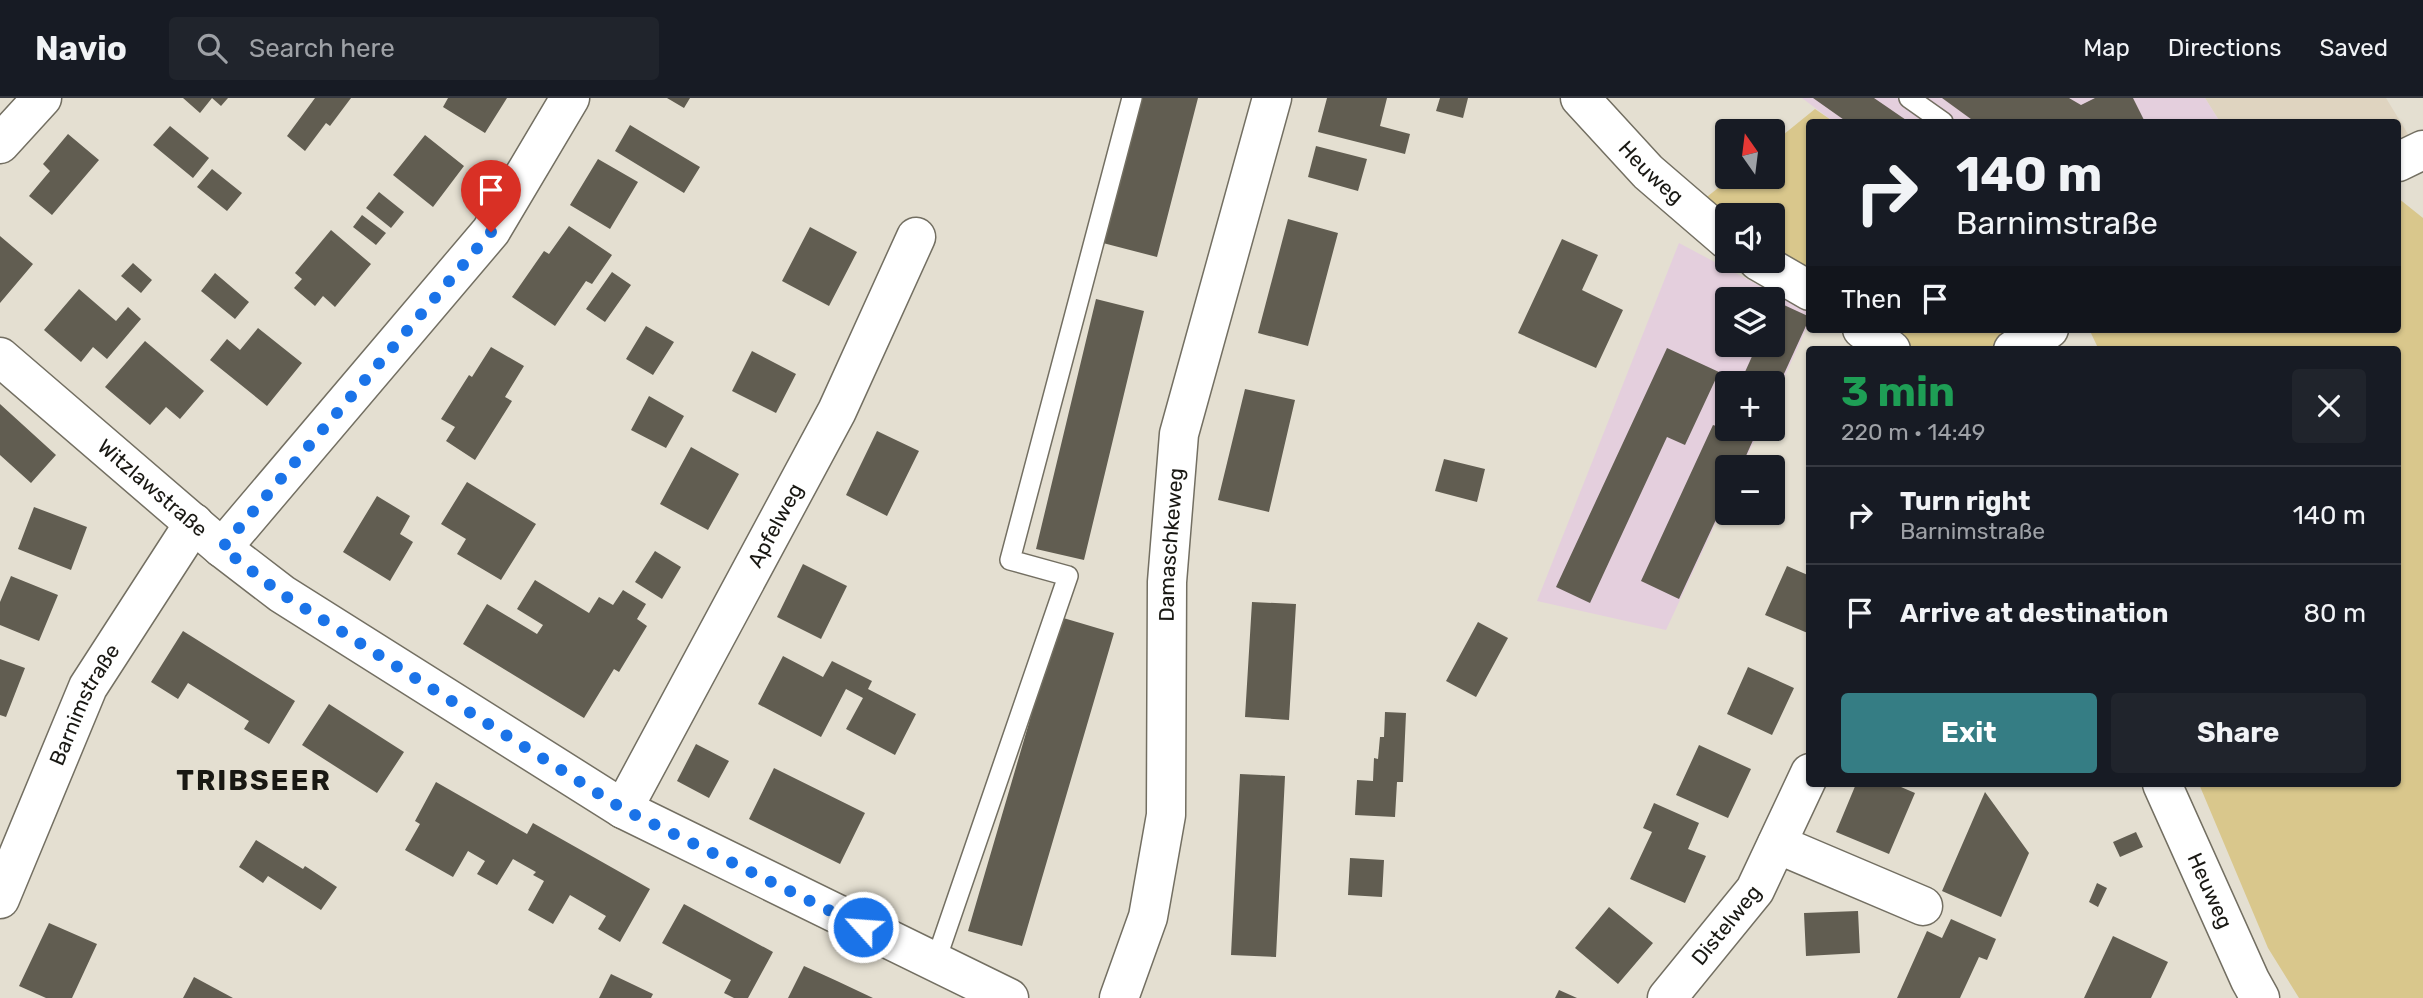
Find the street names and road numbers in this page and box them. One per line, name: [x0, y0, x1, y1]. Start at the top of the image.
street label: Heuweg: [1614, 135, 1689, 209]
street label: Witzlawstraße: [93, 434, 213, 542]
street label: Damaschkeweg: [1154, 467, 1188, 622]
street label: Apfelweg: [742, 479, 808, 572]
street label: Barnimstraße: [44, 639, 125, 769]
street label: Heuweg: [2183, 849, 2238, 932]
street label: Distelweg: [1686, 880, 1766, 970]

